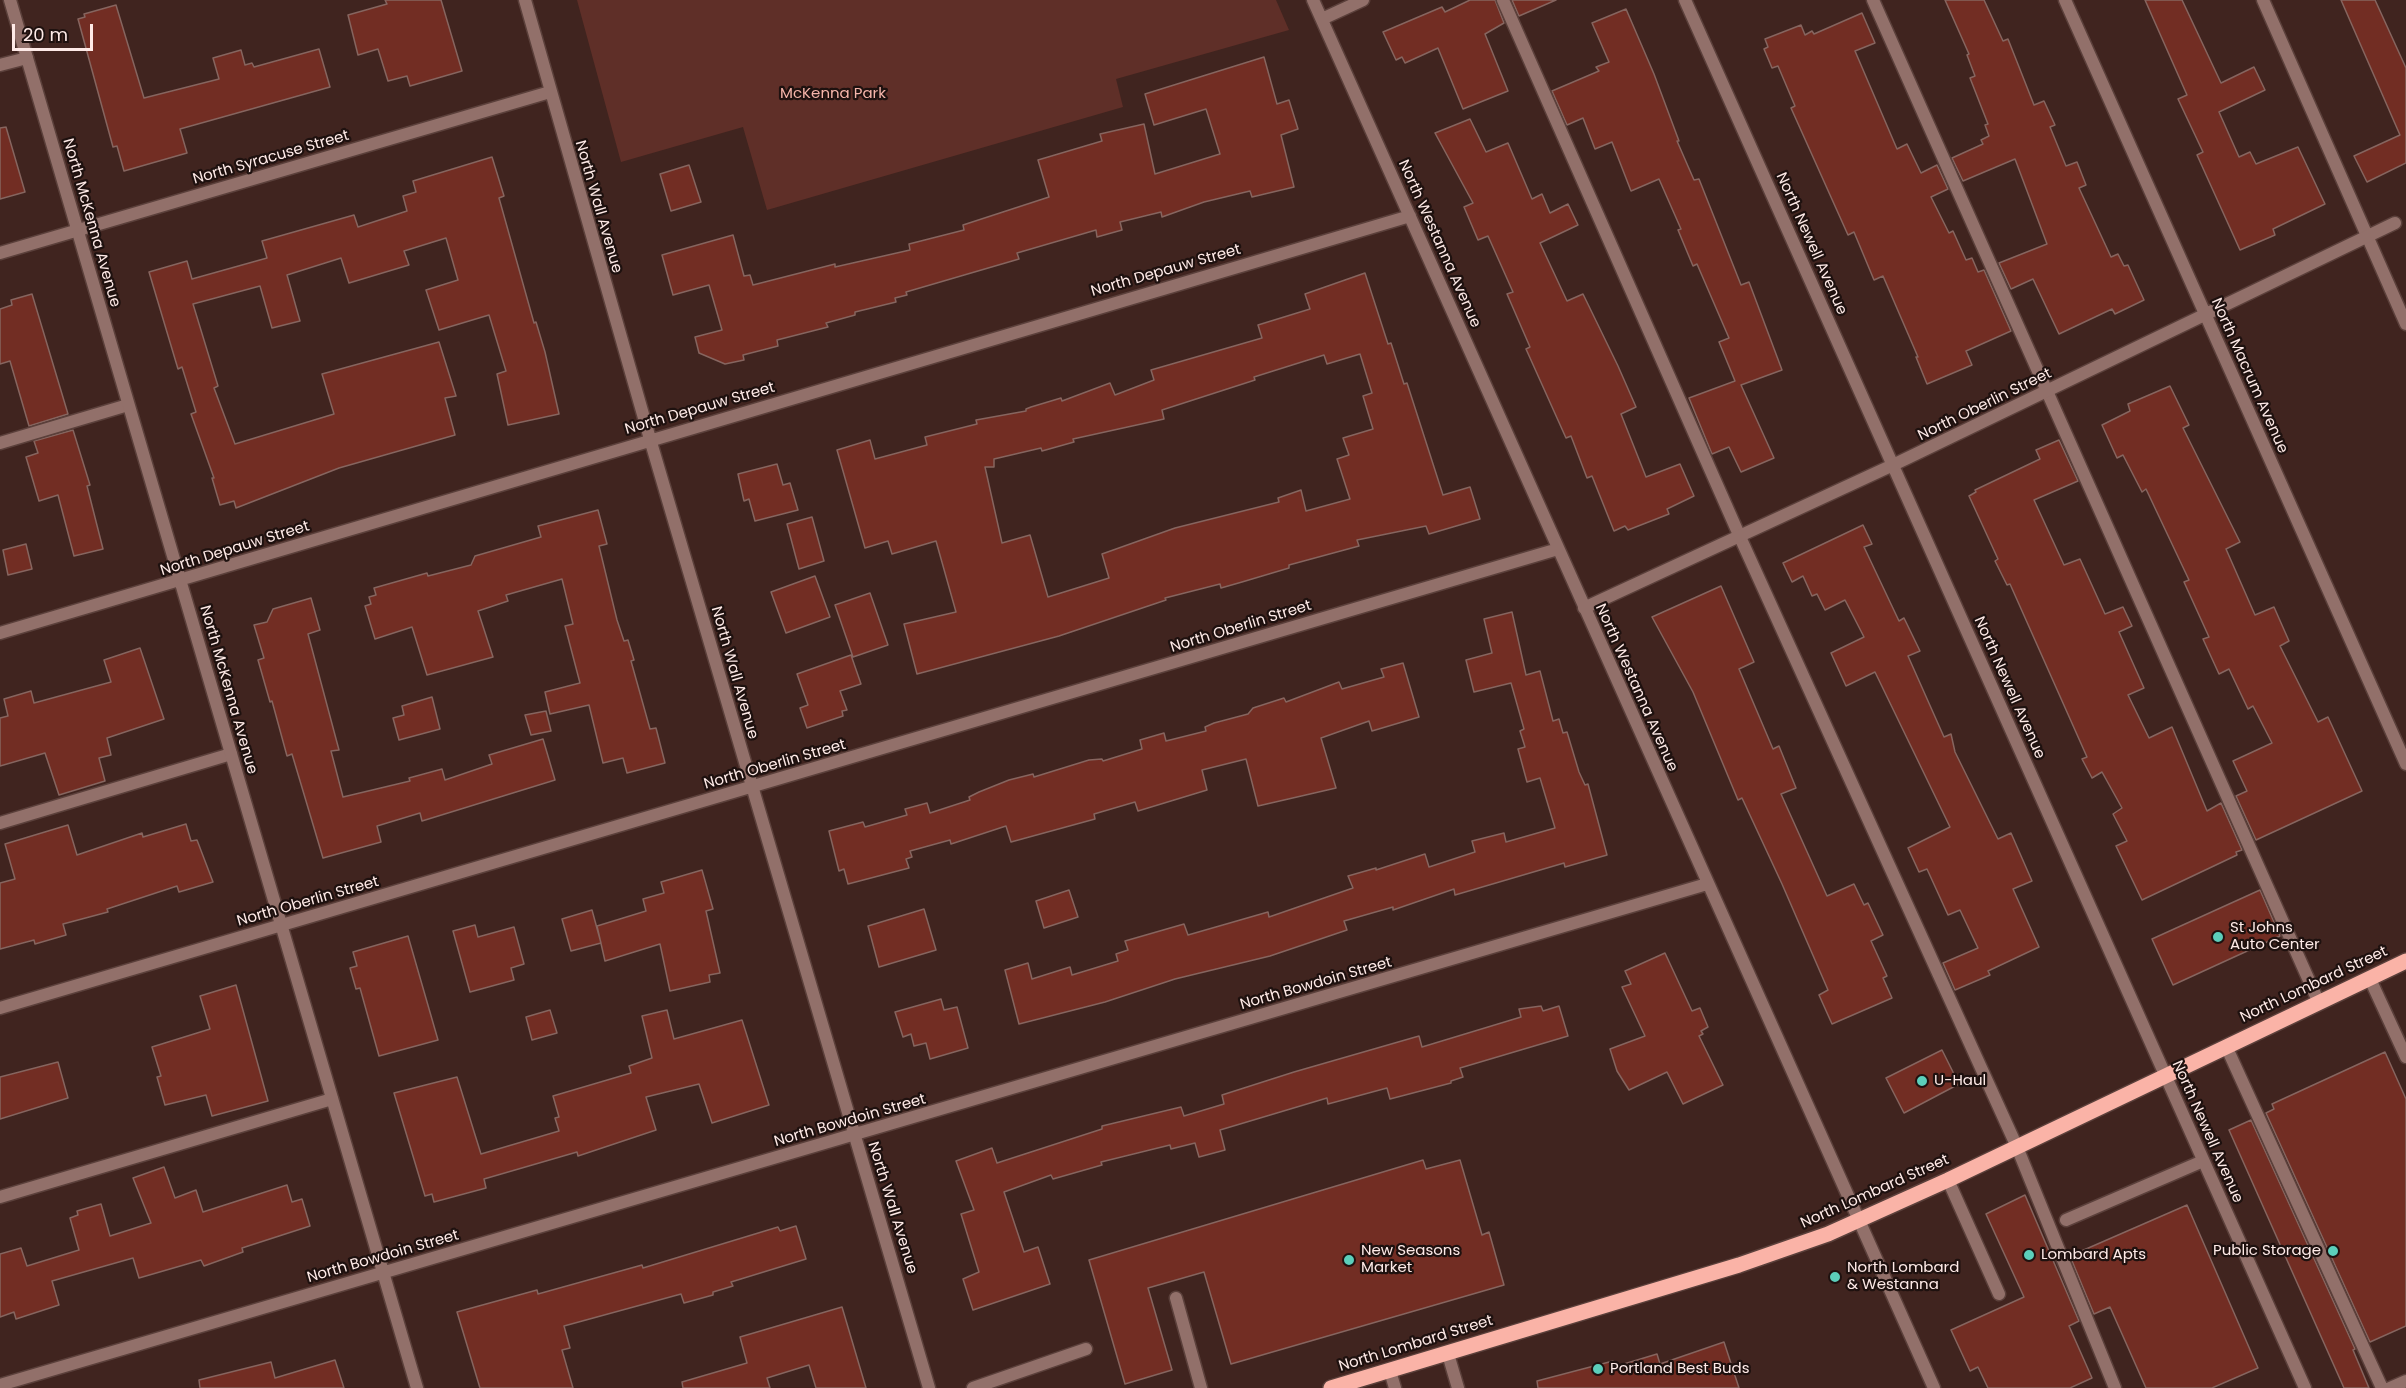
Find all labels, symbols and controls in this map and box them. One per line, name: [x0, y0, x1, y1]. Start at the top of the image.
scale bar: [15, 12, 96, 50]
text: 20 m: [23, 22, 68, 47]
park label: McKenna Park: [780, 85, 886, 103]
street label: North Syracuse Street: [191, 127, 351, 189]
street label: North McKenna Avenue: [58, 137, 124, 309]
street label: North Wall Avenue: [570, 139, 626, 275]
street label: North Westanna Avenue: [1394, 157, 1484, 331]
street label: North Newell Avenue: [1771, 170, 1851, 318]
street label: North Depauw Street: [1089, 241, 1243, 301]
street label: North Macrum Avenue: [2207, 296, 2291, 456]
street label: North Oberlin Street: [1915, 365, 2055, 445]
street label: North Depauw Street: [623, 379, 777, 439]
street label: North Depauw Street: [158, 518, 312, 580]
street label: North Oberlin Street: [1168, 597, 1314, 657]
street label: North Westanna Avenue: [1591, 601, 1681, 775]
street label: North McKenna Avenue: [195, 604, 261, 776]
street label: North Wall Avenue: [706, 605, 762, 741]
street label: North Newell Avenue: [1969, 614, 2049, 762]
street label: North Oberlin Street: [702, 736, 848, 794]
street label: North Oberlin Street: [235, 873, 381, 931]
place label: St Johns Auto Center: [2230, 919, 2320, 954]
marker: St Johns Auto Center: [2211, 930, 2225, 944]
street label: North Lombard Street: [2238, 943, 2390, 1027]
street label: North Bowdoin Street: [1238, 954, 1394, 1014]
street label: North Newell Avenue: [2167, 1058, 2247, 1206]
place label: U-Haul: [1934, 1072, 1986, 1090]
marker: U-Haul: [1915, 1074, 1929, 1088]
street label: North Bowdoin Street: [772, 1091, 928, 1151]
street label: North Wall Avenue: [863, 1140, 921, 1276]
street label: North Lombard Street: [1798, 1151, 1952, 1233]
street label: North Bowdoin Street: [305, 1227, 461, 1287]
place label: New Seasons Market: [1361, 1242, 1460, 1277]
place label: Public Storage: [2213, 1242, 2321, 1260]
marker: Public Storage: [2326, 1244, 2340, 1258]
place label: Lombard Apts: [2041, 1246, 2146, 1264]
marker: Lombard Apts: [2022, 1248, 2036, 1262]
marker: New Seasons Market: [1342, 1253, 1356, 1267]
place label: North Lombard & Westanna: [1847, 1259, 1959, 1294]
marker: North Lombard & Westanna: [1828, 1270, 1842, 1284]
street label: North Lombard Street: [1337, 1312, 1495, 1376]
place label: Portland Best Buds: [1610, 1360, 1749, 1378]
marker: Portland Best Buds: [1591, 1362, 1605, 1376]

